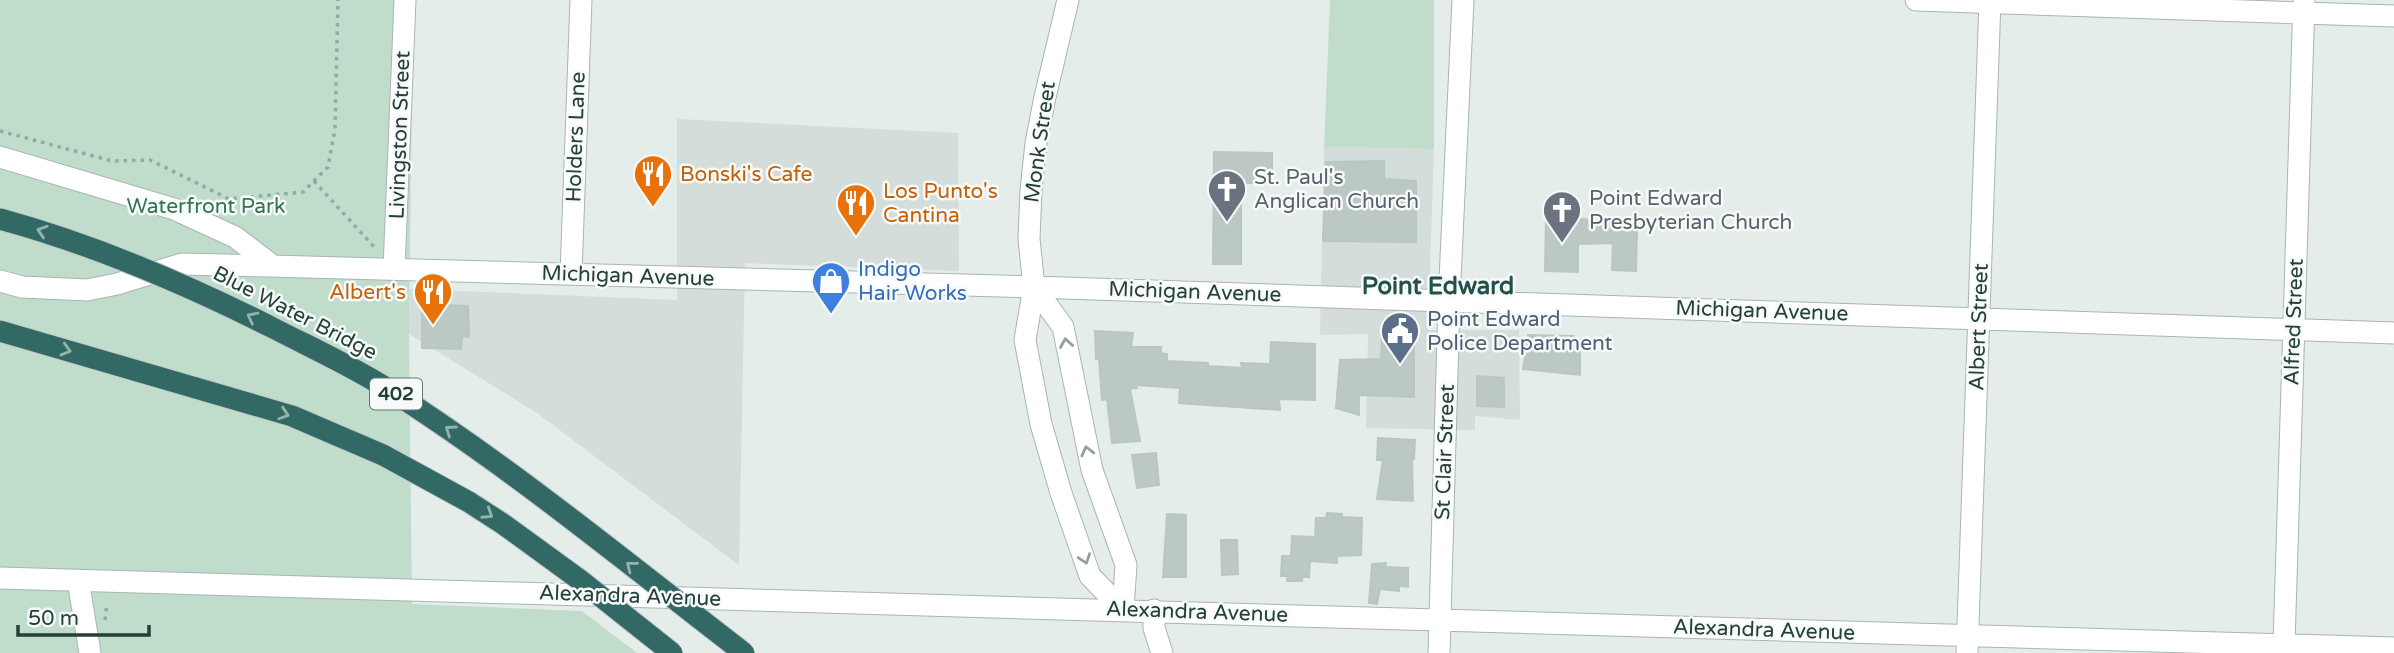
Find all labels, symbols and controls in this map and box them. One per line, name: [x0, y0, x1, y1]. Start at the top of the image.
street label: Livingston Street: [385, 50, 415, 220]
street label: Holders Lane: [561, 71, 591, 203]
street label: Monk Street: [1019, 80, 1061, 204]
restaurant icon: Bonski's Cafe: [632, 153, 674, 208]
place label: Bonski's Cafe: [680, 162, 812, 187]
place label: St. Paul's Anglican Church: [1254, 165, 1419, 214]
church icon: St. Paul's Anglican Church: [1206, 168, 1248, 223]
place label: Los Punto's Cantina: [883, 179, 998, 228]
restaurant icon: Los Punto's Cantina: [835, 182, 877, 237]
place label: Point Edward Presbyterian Church: [1589, 186, 1792, 235]
church icon: Point Edward Presbyterian Church: [1541, 189, 1583, 244]
park label: Waterfront Park: [126, 194, 286, 219]
one-way arrow: [36, 225, 49, 239]
place label: Indigo Hair Works: [858, 257, 967, 306]
street label: Alfred Street: [2279, 258, 2309, 386]
street label: Michigan Avenue: [541, 260, 715, 292]
shop icon: Indigo Hair Works: [810, 260, 852, 315]
street label: Blue Water Bridge: [209, 261, 381, 365]
street label: Albert Street: [1964, 263, 1994, 391]
restaurant icon: Albert's: [412, 271, 454, 326]
district label: Point Edward: [1362, 272, 1514, 301]
street label: Michigan Avenue: [1108, 276, 1282, 308]
place label: Albert's: [329, 280, 406, 305]
street label: Michigan Avenue: [1675, 295, 1849, 327]
place label: Point Edward Police Department: [1427, 307, 1613, 356]
public building icon: Point Edward Police Department: [1379, 310, 1421, 365]
one-way arrow: [247, 312, 259, 326]
one-way arrow: [1059, 337, 1074, 349]
one-way arrow: [60, 341, 72, 356]
road number: 402: [370, 378, 422, 410]
street label: St Clair Street: [1430, 383, 1460, 521]
one-way arrow: [277, 406, 290, 420]
one-way arrow: [445, 426, 458, 438]
one-way arrow: [1081, 445, 1095, 457]
one-way arrow: [480, 505, 493, 518]
one-way arrow: [1077, 553, 1091, 565]
one-way arrow: [627, 562, 639, 575]
street label: Alexandra Avenue: [539, 580, 722, 612]
scale bar: [18, 594, 149, 638]
street label: Alexandra Avenue: [1106, 596, 1289, 628]
text: 50 m: [28, 606, 79, 631]
street label: Alexandra Avenue: [1673, 614, 1856, 646]

